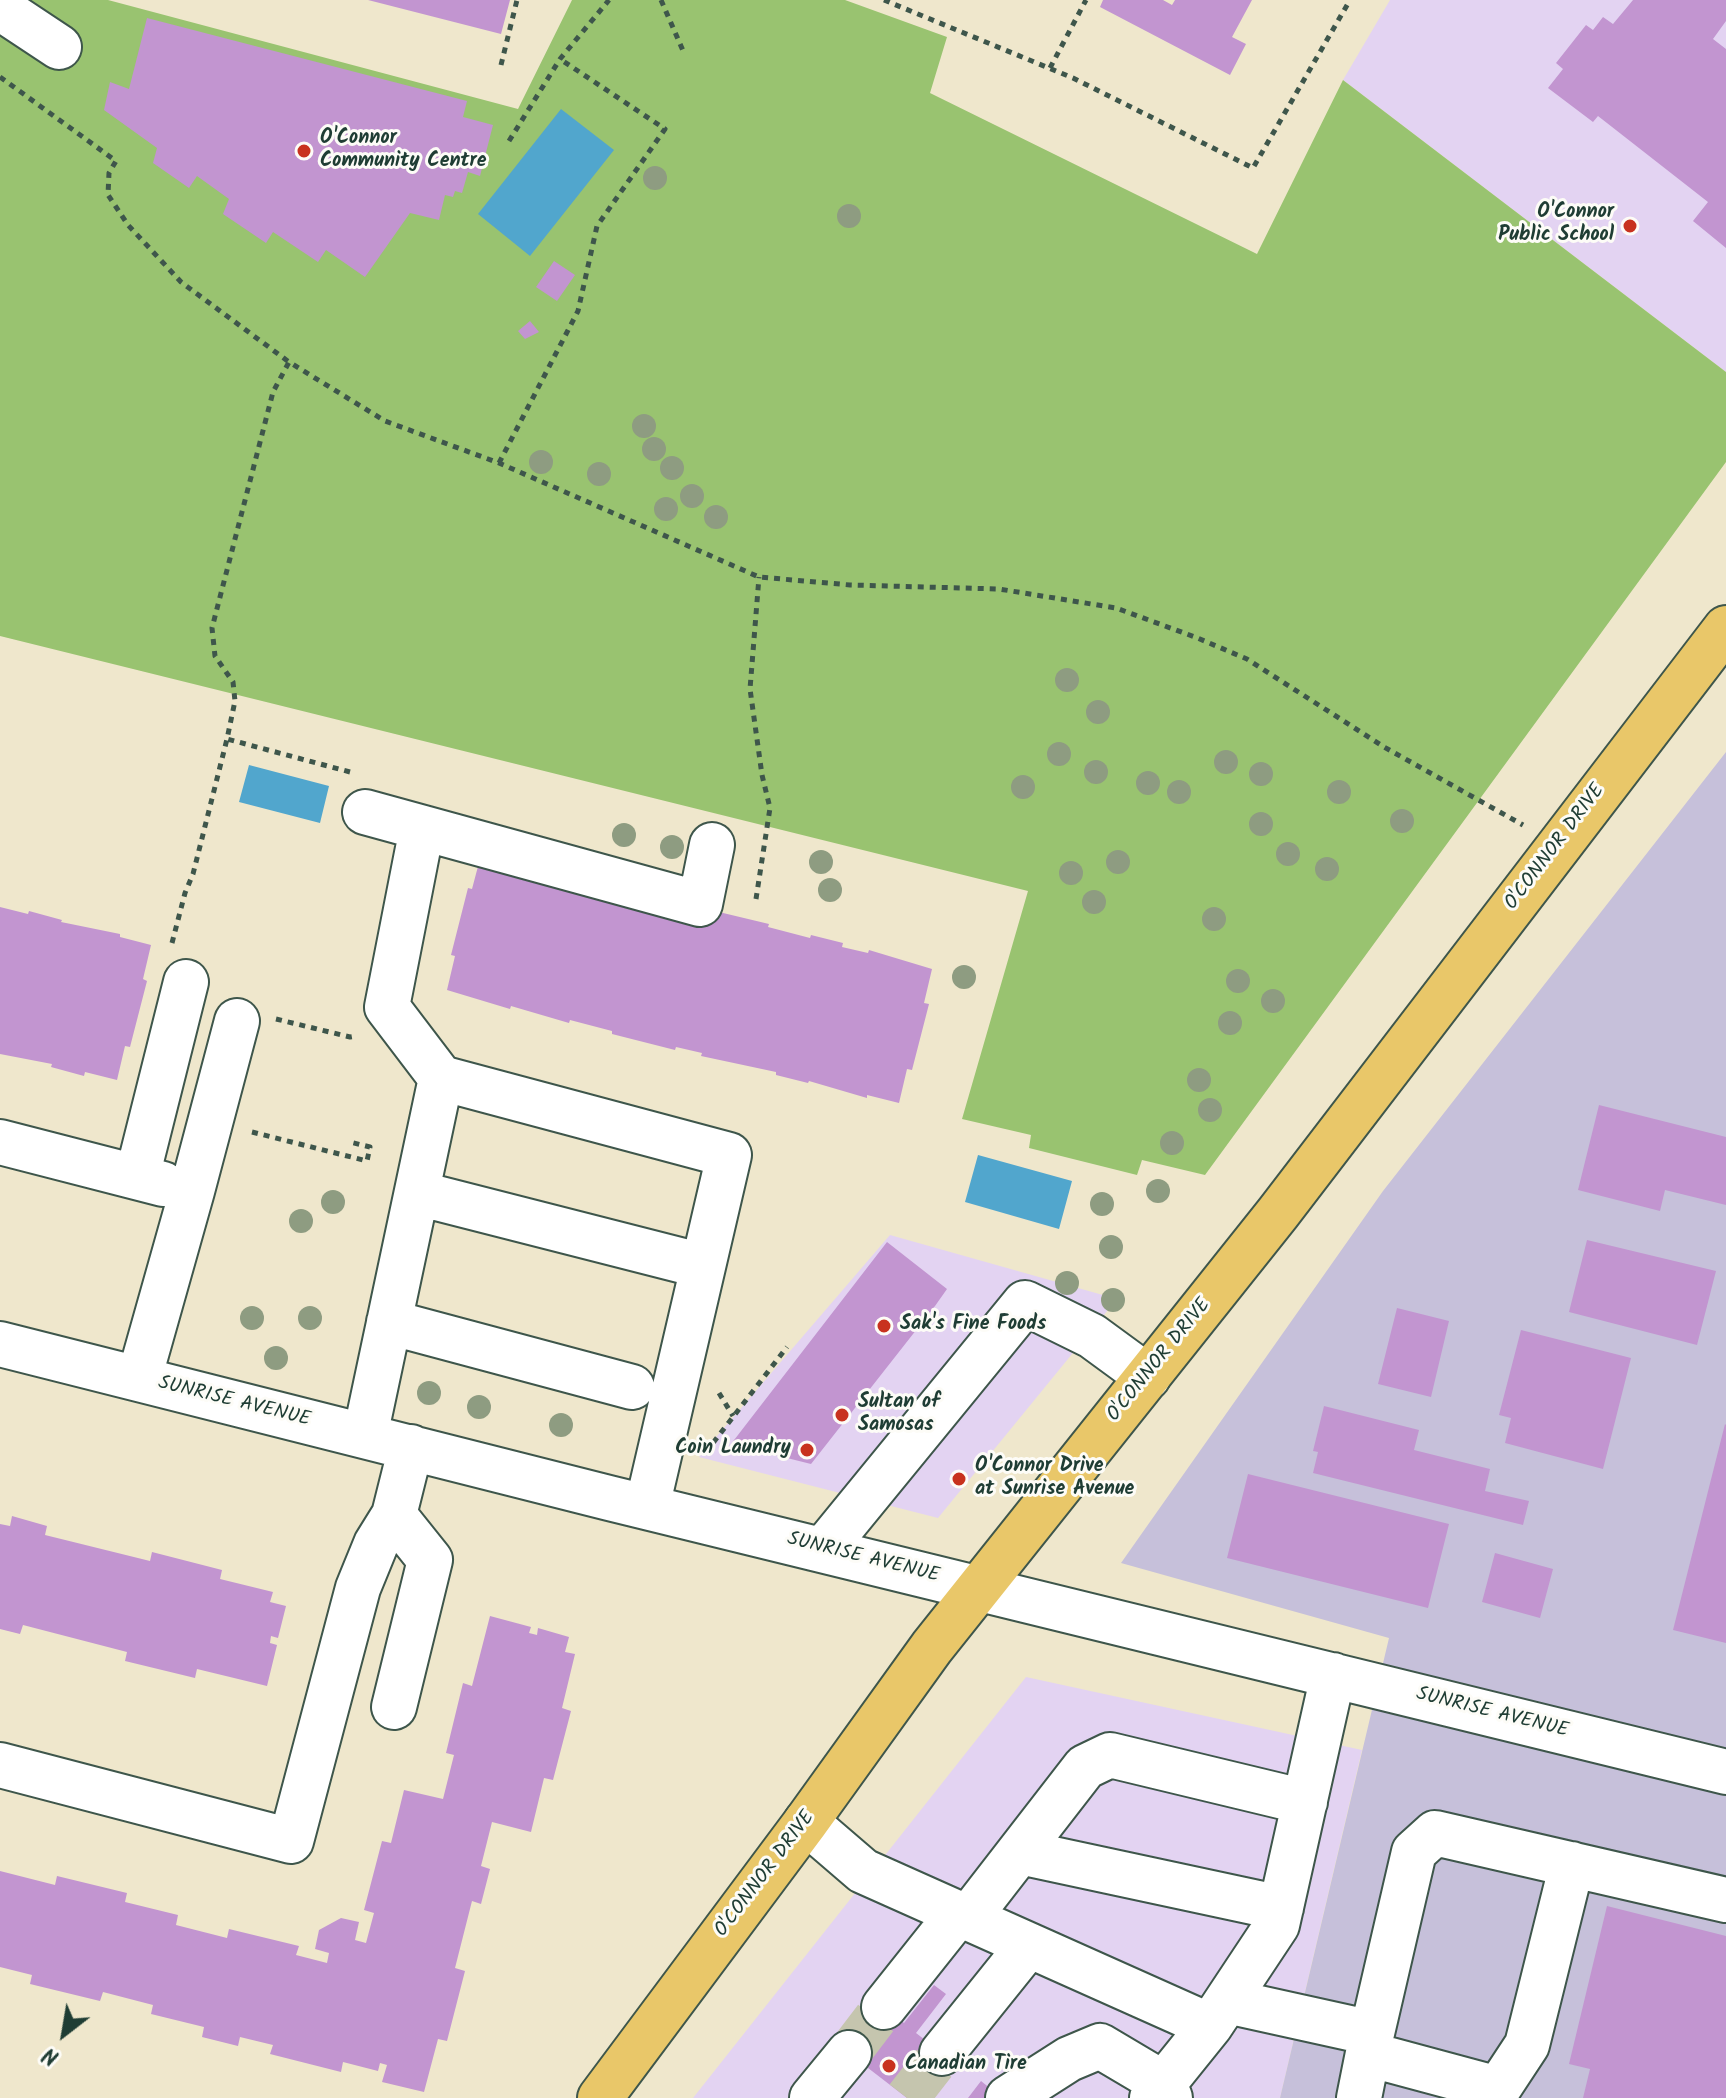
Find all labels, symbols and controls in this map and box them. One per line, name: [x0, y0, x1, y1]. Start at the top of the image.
place label: O'Connor Community Centre: [320, 128, 487, 175]
marker: O'Connor Community Centre: [295, 142, 313, 160]
place label: O'Connor Public School: [1498, 202, 1614, 249]
marker: O'Connor Public School: [1621, 217, 1639, 235]
street label: O'CONNOR DRIVE: [1501, 780, 1611, 916]
street label: O'CONNOR DRIVE: [1103, 1295, 1217, 1427]
place label: Sak's Fine Foods: [900, 1314, 1046, 1338]
marker: Sak's Fine Foods: [875, 1317, 893, 1335]
street label: SUNRISE AVENUE: [155, 1372, 313, 1434]
place label: Sultan of Samosas: [858, 1392, 940, 1439]
marker: Sultan of Samosas: [833, 1406, 851, 1424]
place label: Coin Laundry: [675, 1438, 791, 1462]
marker: Coin Laundry: [798, 1441, 816, 1459]
place label: O'Connor Drive at Sunrise Avenue: [975, 1456, 1134, 1503]
marker: O'Connor Drive at Sunrise Avenue: [950, 1470, 968, 1488]
street label: SUNRISE AVENUE: [784, 1528, 942, 1590]
street label: SUNRISE AVENUE: [1413, 1683, 1571, 1745]
street label: O'CONNOR DRIVE: [711, 1807, 821, 1943]
north arrow: [24, 1994, 104, 2074]
text: N: [36, 2036, 66, 2074]
place label: Canadian Tire: [905, 2054, 1027, 2078]
marker: Canadian Tire: [880, 2057, 898, 2075]

